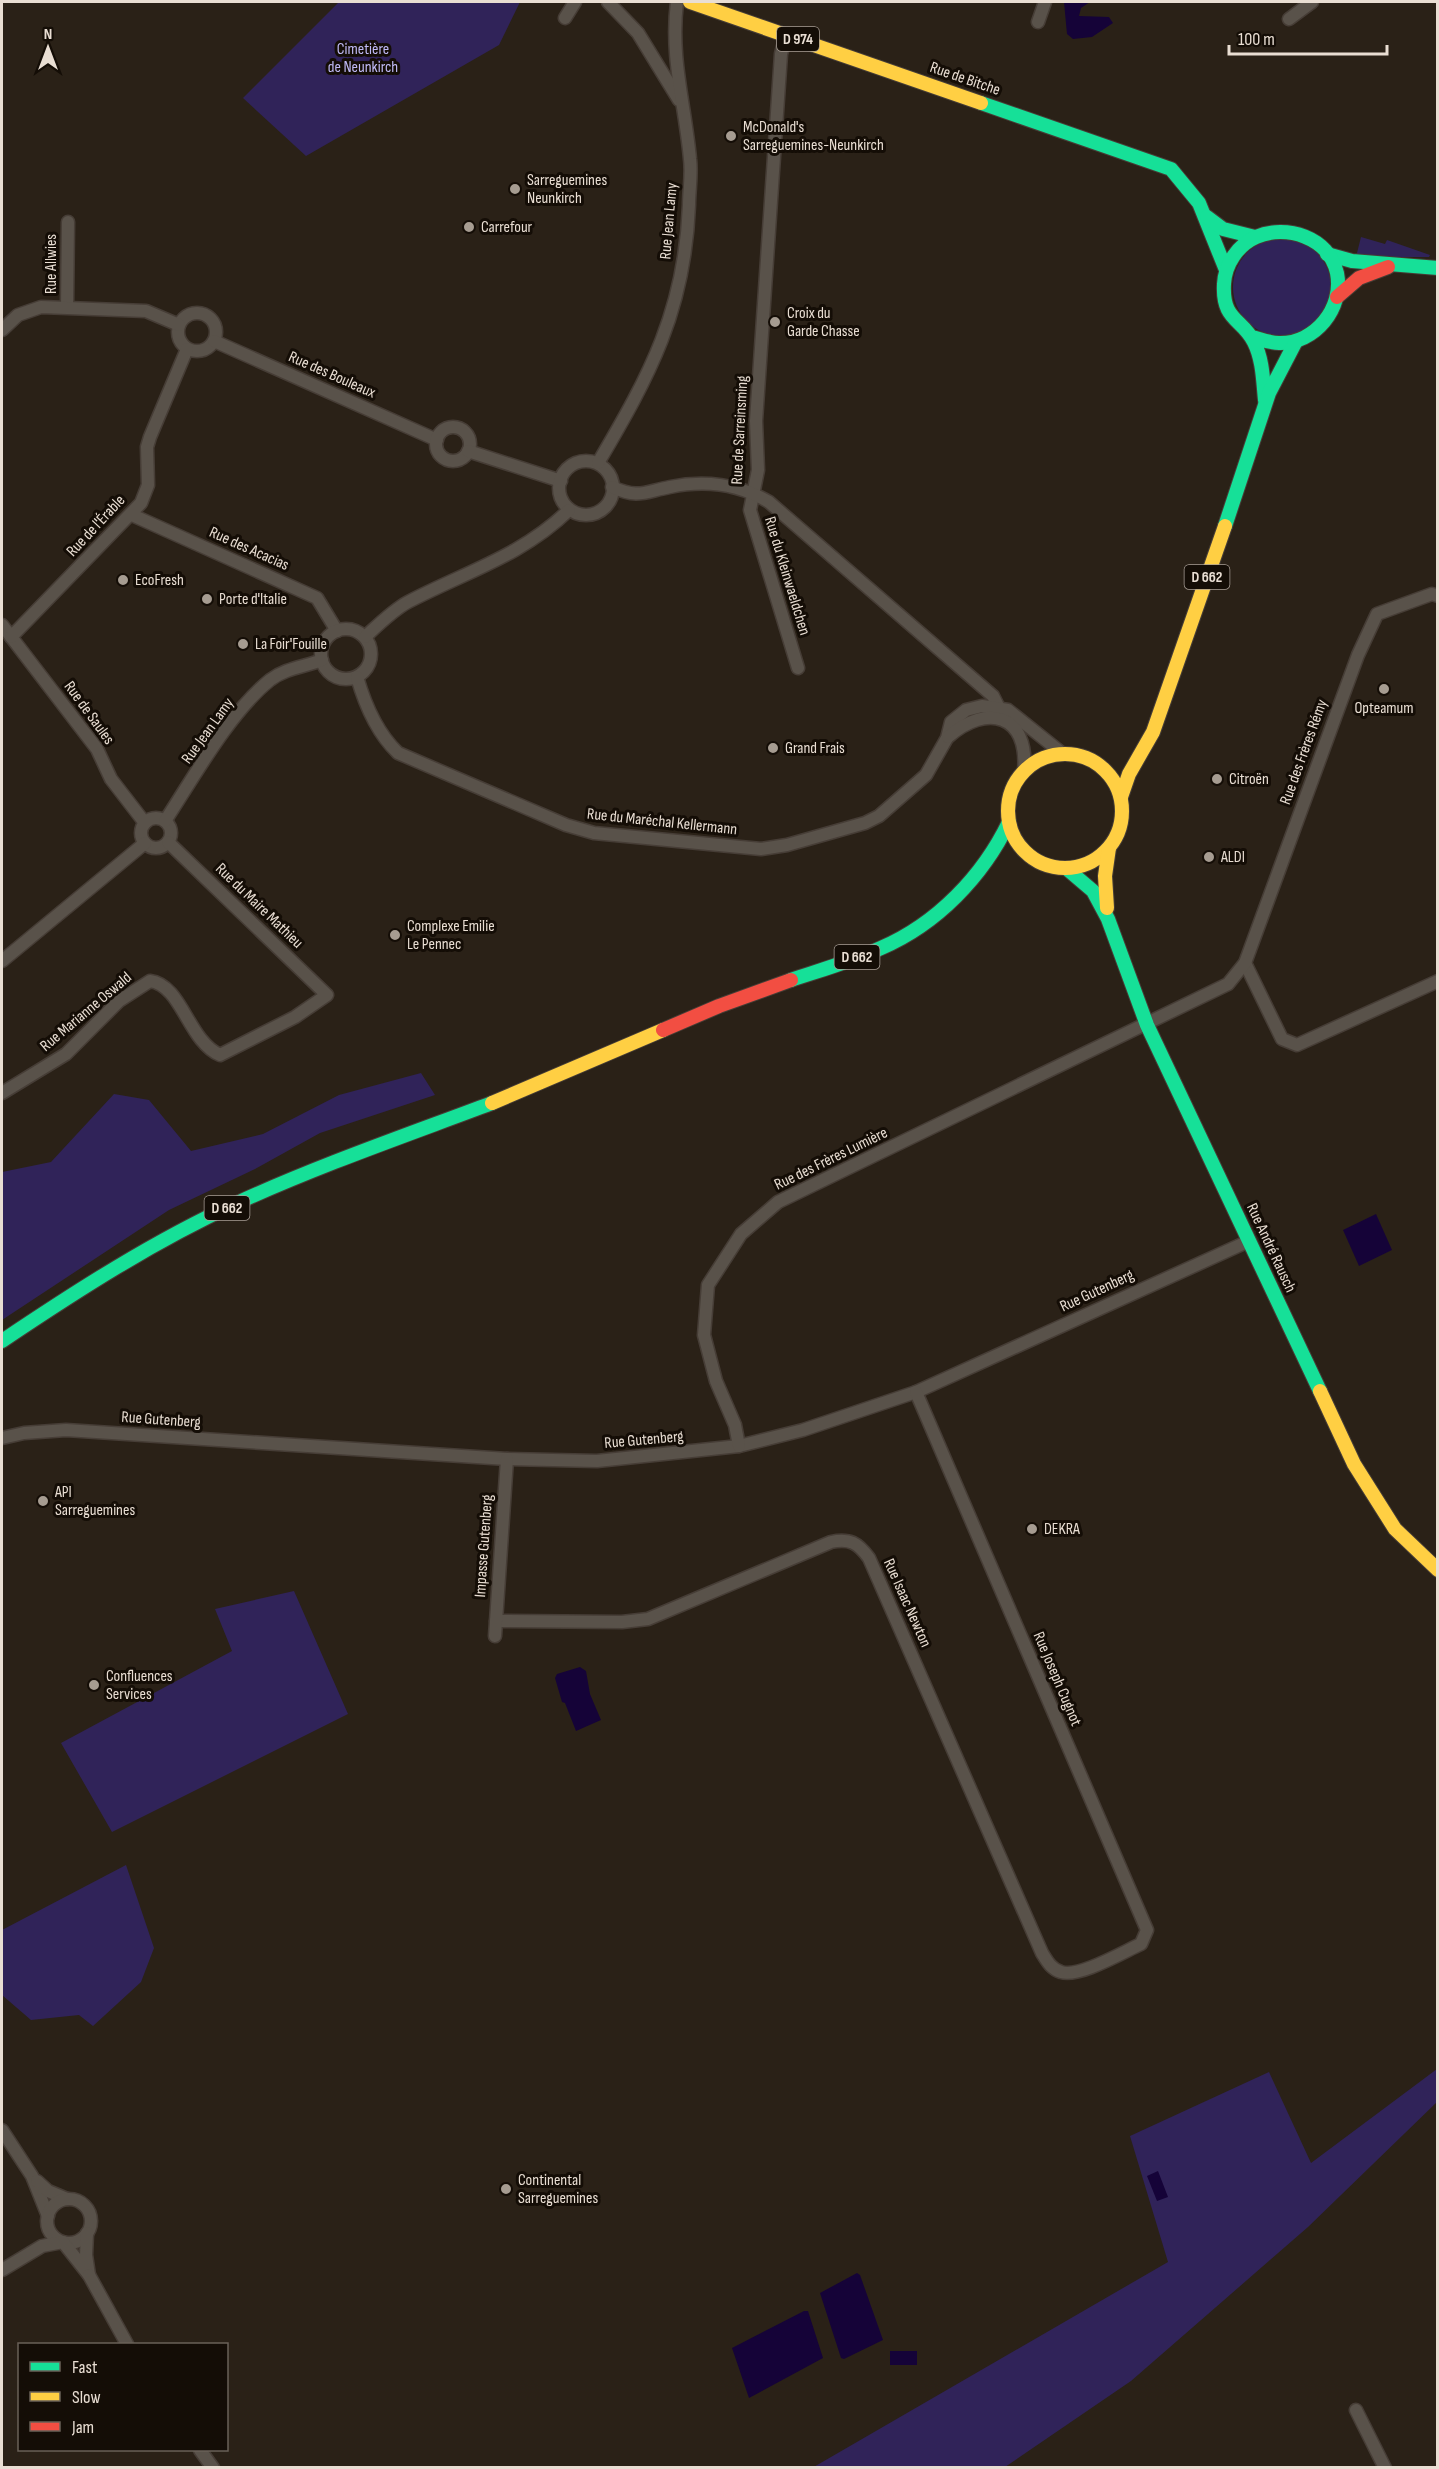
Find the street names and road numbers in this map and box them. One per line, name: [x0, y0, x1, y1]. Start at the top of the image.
road number: D 974: [777, 27, 819, 51]
street label: Rue de Bitche: [927, 58, 1003, 100]
street label: Rue Jean Lamy: [656, 182, 682, 260]
street label: Rue Allwies: [42, 234, 61, 294]
street label: Rue des Bouleaux: [286, 347, 378, 403]
street label: Rue de Sarreinsming: [728, 375, 752, 485]
street label: Rue de l'Érable: [63, 491, 129, 561]
street label: Rue du Kleinwaeldchen: [760, 514, 814, 638]
street label: Rue des Acacias: [206, 523, 292, 575]
road number: D 662: [1184, 565, 1230, 589]
street label: Rue de Saules: [60, 678, 118, 749]
street label: Rue Jean Lamy: [178, 694, 238, 768]
street label: Rue des Frères Rémy: [1276, 697, 1332, 807]
street label: Rue du Maréchal Kellermann: [586, 805, 738, 839]
street label: Rue du Maire Mathieu: [211, 859, 307, 953]
road number: D 662: [834, 945, 880, 969]
street label: Rue Marianne Oswald: [36, 968, 136, 1056]
street label: Rue des Frères Lumière: [771, 1123, 891, 1195]
road number: D 662: [204, 1196, 250, 1220]
street label: Rue André Rausch: [1242, 1200, 1300, 1296]
street label: Rue Gutenberg: [1057, 1266, 1137, 1316]
street label: Rue Gutenberg: [121, 1408, 201, 1432]
street label: Rue Gutenberg: [604, 1427, 684, 1453]
street label: Impasse Gutenberg: [471, 1494, 497, 1598]
street label: Rue Isaac Newton: [879, 1556, 935, 1650]
street label: Rue Joseph Cugnot: [1029, 1629, 1085, 1729]

